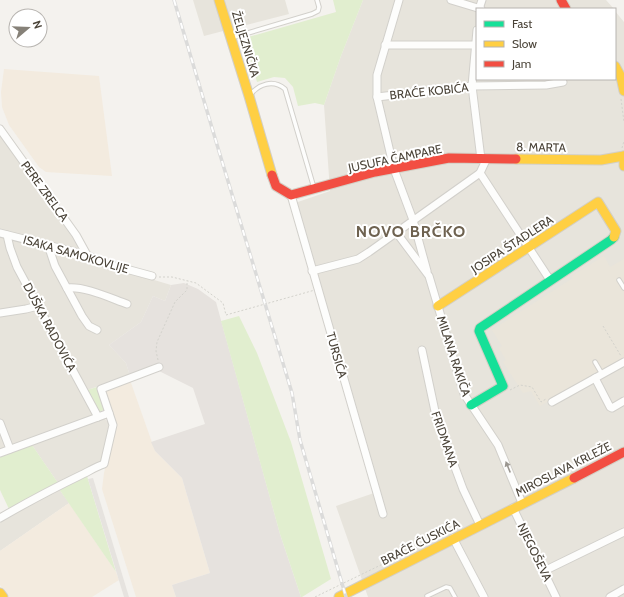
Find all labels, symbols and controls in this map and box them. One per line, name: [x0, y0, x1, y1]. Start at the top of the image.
north arrow: [8, 8, 48, 48]
legend: [476, 8, 616, 80]
street label: ŽELJEZNIČKA: [229, 9, 263, 80]
text: Fast: [512, 16, 532, 31]
text: N: [30, 19, 45, 31]
text: Slow: [512, 36, 537, 51]
text: Jam: [511, 56, 531, 71]
street label: BRAĆE KOBIĆA: [389, 79, 470, 103]
street label: 8. MARTA: [516, 139, 567, 155]
street label: JUSUFA ČAMPARE: [346, 141, 444, 175]
street label: PERE ZRELCA: [18, 158, 72, 225]
street label: JOSIPA ŠTADLERA: [467, 212, 556, 277]
district label: NOVO BRČKO: [356, 222, 466, 241]
street label: ISAKA SAMOKOVLIJE: [21, 232, 131, 276]
street label: DUŠKA RADOVIĆA: [20, 280, 80, 375]
street label: MILANA RAKIČA: [434, 314, 474, 399]
street label: TURSIĆA: [323, 330, 351, 380]
street label: FRIDMANA: [428, 409, 462, 470]
street label: MIROSLAVA KRLEŽE: [512, 438, 614, 500]
one-way arrow: [504, 461, 510, 473]
street label: BRAĆE ĆUSKIĆA: [378, 515, 462, 568]
street label: NJEGOŠEVA: [514, 520, 556, 584]

